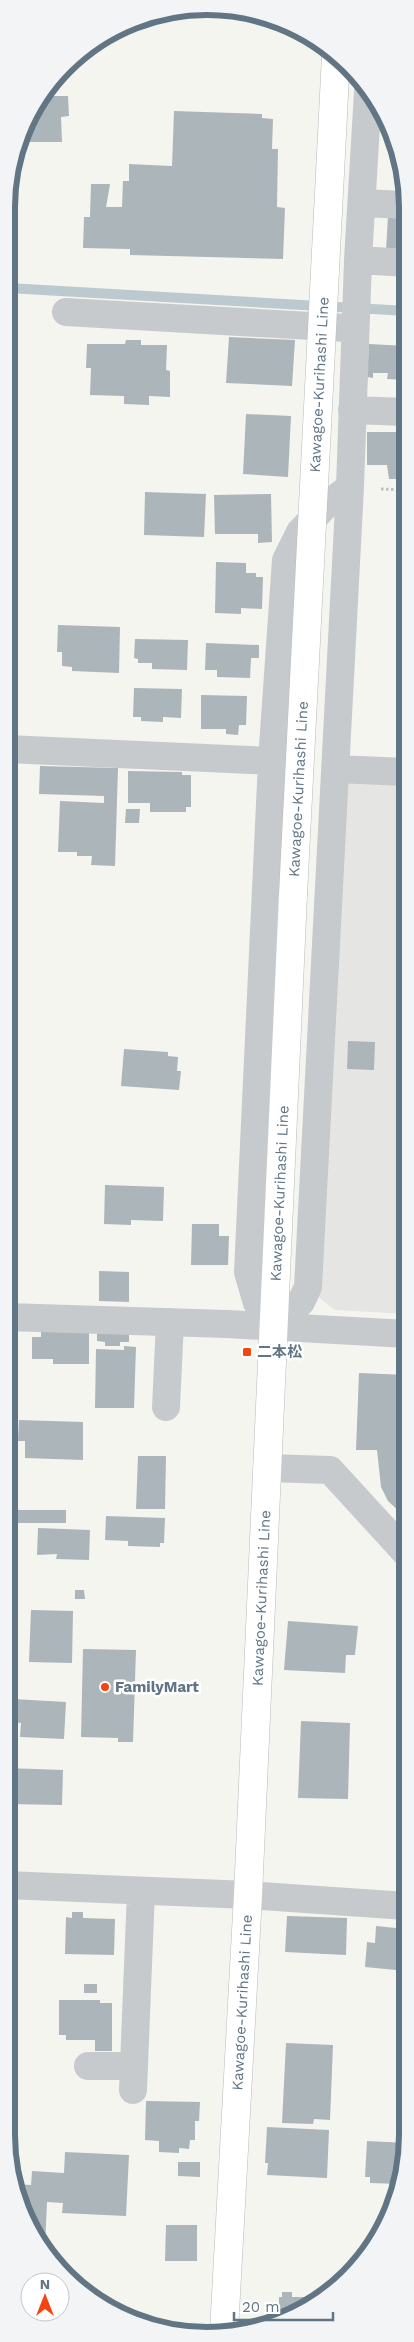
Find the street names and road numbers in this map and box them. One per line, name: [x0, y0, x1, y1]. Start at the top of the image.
street label: Kawagoe-Kurihashi Line: [306, 296, 333, 473]
street label: Kawagoe-Kurihashi Line: [285, 701, 312, 878]
street label: Kawagoe-Kurihashi Line: [267, 1105, 293, 1282]
street label: Kawagoe-Kurihashi Line: [248, 1510, 274, 1686]
street label: Kawagoe-Kurihashi Line: [228, 1914, 256, 2091]

